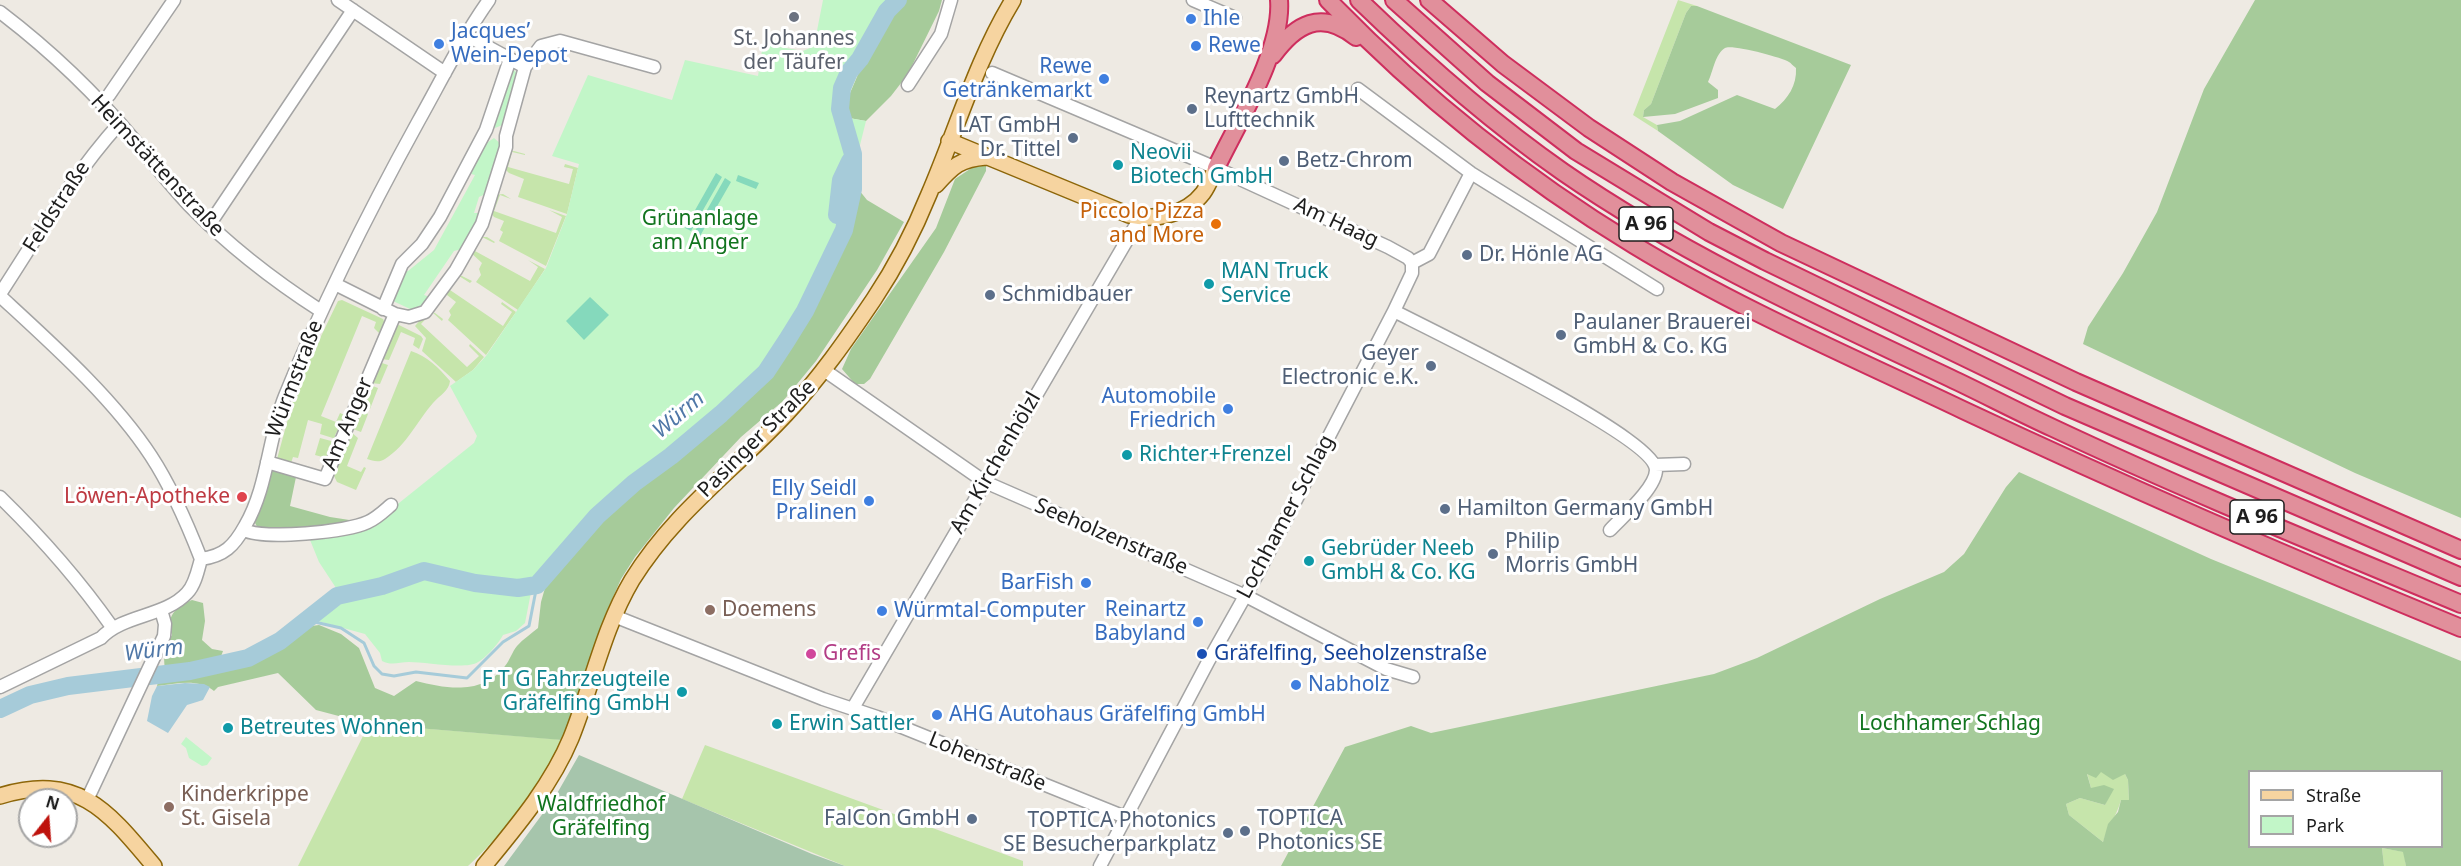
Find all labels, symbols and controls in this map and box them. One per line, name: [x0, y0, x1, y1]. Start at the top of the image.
place label: Ihle: [1203, 6, 1240, 32]
marker: St. Johannes der Täufer: [787, 10, 801, 24]
marker: Ihle: [1184, 12, 1198, 26]
place label: Jacques’ Wein-Depot: [451, 19, 567, 69]
place label: St. Johannes der Täufer: [733, 26, 855, 76]
place label: Rewe: [1208, 33, 1261, 59]
marker: Jacques’ Wein-Depot: [432, 37, 446, 51]
marker: Rewe: [1189, 39, 1203, 53]
place label: Rewe Getränkemarkt: [942, 54, 1092, 104]
marker: Rewe Getränkemarkt: [1097, 72, 1111, 86]
place label: Reynartz GmbH Lufttechnik: [1204, 84, 1359, 134]
street label: Heimstättenstraße: [85, 90, 229, 242]
marker: Reynartz GmbH Lufttechnik: [1185, 102, 1199, 116]
place label: LAT GmbH Dr. Tittel: [958, 113, 1061, 163]
marker: LAT GmbH Dr. Tittel: [1066, 131, 1080, 145]
place label: Neovii Biotech GmbH: [1130, 140, 1273, 190]
place label: Betz-Chrom: [1296, 148, 1413, 174]
marker: Betz-Chrom: [1277, 154, 1291, 168]
street label: Feldstraße: [18, 157, 96, 257]
marker: Neovii Biotech GmbH: [1111, 158, 1125, 172]
street label: Am Haag: [1290, 192, 1382, 254]
place label: Piccolo Pizza and More: [1080, 199, 1204, 249]
park label: Grünanlage am Anger: [642, 206, 758, 256]
road number: A 96: [1619, 207, 1673, 241]
marker: Piccolo Pizza and More: [1209, 217, 1223, 231]
place label: Dr. Hönle AG: [1479, 242, 1603, 268]
marker: Dr. Hönle AG: [1460, 248, 1474, 262]
place label: MAN Truck Service: [1221, 259, 1328, 309]
marker: MAN Truck Service: [1202, 277, 1216, 291]
place label: Schmidbauer: [1002, 282, 1133, 308]
marker: Schmidbauer: [983, 288, 997, 302]
place label: Paulaner Brauerei GmbH & Co. KG: [1573, 310, 1751, 360]
street label: Würmstraße: [261, 317, 329, 441]
marker: Paulaner Brauerei GmbH & Co. KG: [1554, 328, 1568, 342]
place label: Geyer Electronic e.K.: [1281, 341, 1419, 391]
marker: Geyer Electronic e.K.: [1424, 359, 1438, 373]
street label: Am Anger: [317, 374, 379, 474]
street label: Pasinger Straße: [693, 375, 821, 503]
place label: Automobile Friedrich: [1101, 384, 1216, 434]
water label: Würm: [648, 386, 710, 444]
street label: Am Kirchenhölzl: [945, 388, 1047, 538]
marker: Automobile Friedrich: [1221, 402, 1235, 416]
street label: Lochhamer Schlag: [1232, 431, 1340, 603]
place label: Richter+Frenzel: [1139, 442, 1292, 468]
marker: Richter+Frenzel: [1120, 448, 1134, 462]
place label: Elly Seidl Pralinen: [771, 476, 857, 526]
place label: Löwen-Apotheke: [64, 484, 230, 510]
marker: Löwen-Apotheke: [235, 490, 249, 504]
street label: Seeholzenstraße: [1031, 493, 1191, 581]
marker: Elly Seidl Pralinen: [862, 494, 876, 508]
place label: Hamilton Germany GmbH: [1457, 496, 1713, 522]
road number: A 96: [2230, 500, 2284, 534]
marker: Hamilton Germany GmbH: [1438, 502, 1452, 516]
place label: Philip Morris GmbH: [1505, 529, 1638, 579]
place label: Gebrüder Neeb GmbH & Co. KG: [1321, 536, 1476, 586]
marker: Philip Morris GmbH: [1486, 547, 1500, 561]
marker: Gebrüder Neeb GmbH & Co. KG: [1302, 554, 1316, 568]
place label: BarFish: [1001, 570, 1074, 596]
marker: BarFish: [1079, 576, 1093, 590]
place label: Doemens: [722, 597, 816, 623]
place label: Reinartz Babyland: [1094, 597, 1186, 647]
place label: Würmtal-Computer: [894, 598, 1086, 624]
marker: Doemens: [703, 603, 717, 617]
marker: Würmtal-Computer: [875, 604, 889, 618]
marker: Reinartz Babyland: [1191, 615, 1205, 629]
water label: Würm: [123, 634, 185, 668]
place label: Grefis: [823, 641, 881, 667]
place label: Gräfelfing, Seeholzenstraße: [1214, 641, 1487, 667]
marker: Grefis: [804, 647, 818, 661]
marker: Gräfelfing, Seeholzenstraße: [1195, 647, 1209, 661]
place label: F T G Fahrzeugteile Gräfelfing GmbH: [482, 667, 670, 717]
place label: Nabholz: [1308, 672, 1390, 698]
marker: Nabholz: [1289, 678, 1303, 692]
marker: F T G Fahrzeugteile Gräfelfing GmbH: [675, 685, 689, 699]
place label: AHG Autohaus Gräfelfing GmbH: [949, 702, 1266, 728]
marker: AHG Autohaus Gräfelfing GmbH: [930, 708, 944, 722]
place label: Erwin Sattler: [789, 711, 914, 737]
park label: Lochhamer Schlag: [1859, 711, 2041, 737]
place label: Betreutes Wohnen: [240, 715, 424, 741]
marker: Erwin Sattler: [770, 717, 784, 731]
marker: Betreutes Wohnen: [221, 721, 235, 735]
street label: Lohenstraße: [925, 727, 1049, 797]
legend: [2248, 770, 2443, 848]
place label: Kinderkrippe St. Gisela: [181, 782, 309, 832]
text: Straße: [2306, 783, 2361, 807]
north arrow: [18, 788, 78, 848]
text: N: [43, 790, 62, 815]
park label: Waldfriedhof Gräfelfing: [537, 792, 665, 842]
marker: Kinderkrippe St. Gisela: [162, 800, 176, 814]
place label: FalCon GmbH: [824, 806, 960, 832]
place label: TOPTICA Photonics SE: [1257, 806, 1383, 856]
place label: TOPTICA Photonics SE Besucherparkplatz: [1003, 808, 1216, 858]
marker: FalCon GmbH: [965, 812, 979, 826]
text: Park: [2306, 813, 2344, 837]
marker: TOPTICA Photonics SE: [1238, 824, 1252, 838]
marker: TOPTICA Photonics SE Besucherparkplatz: [1221, 826, 1235, 840]

